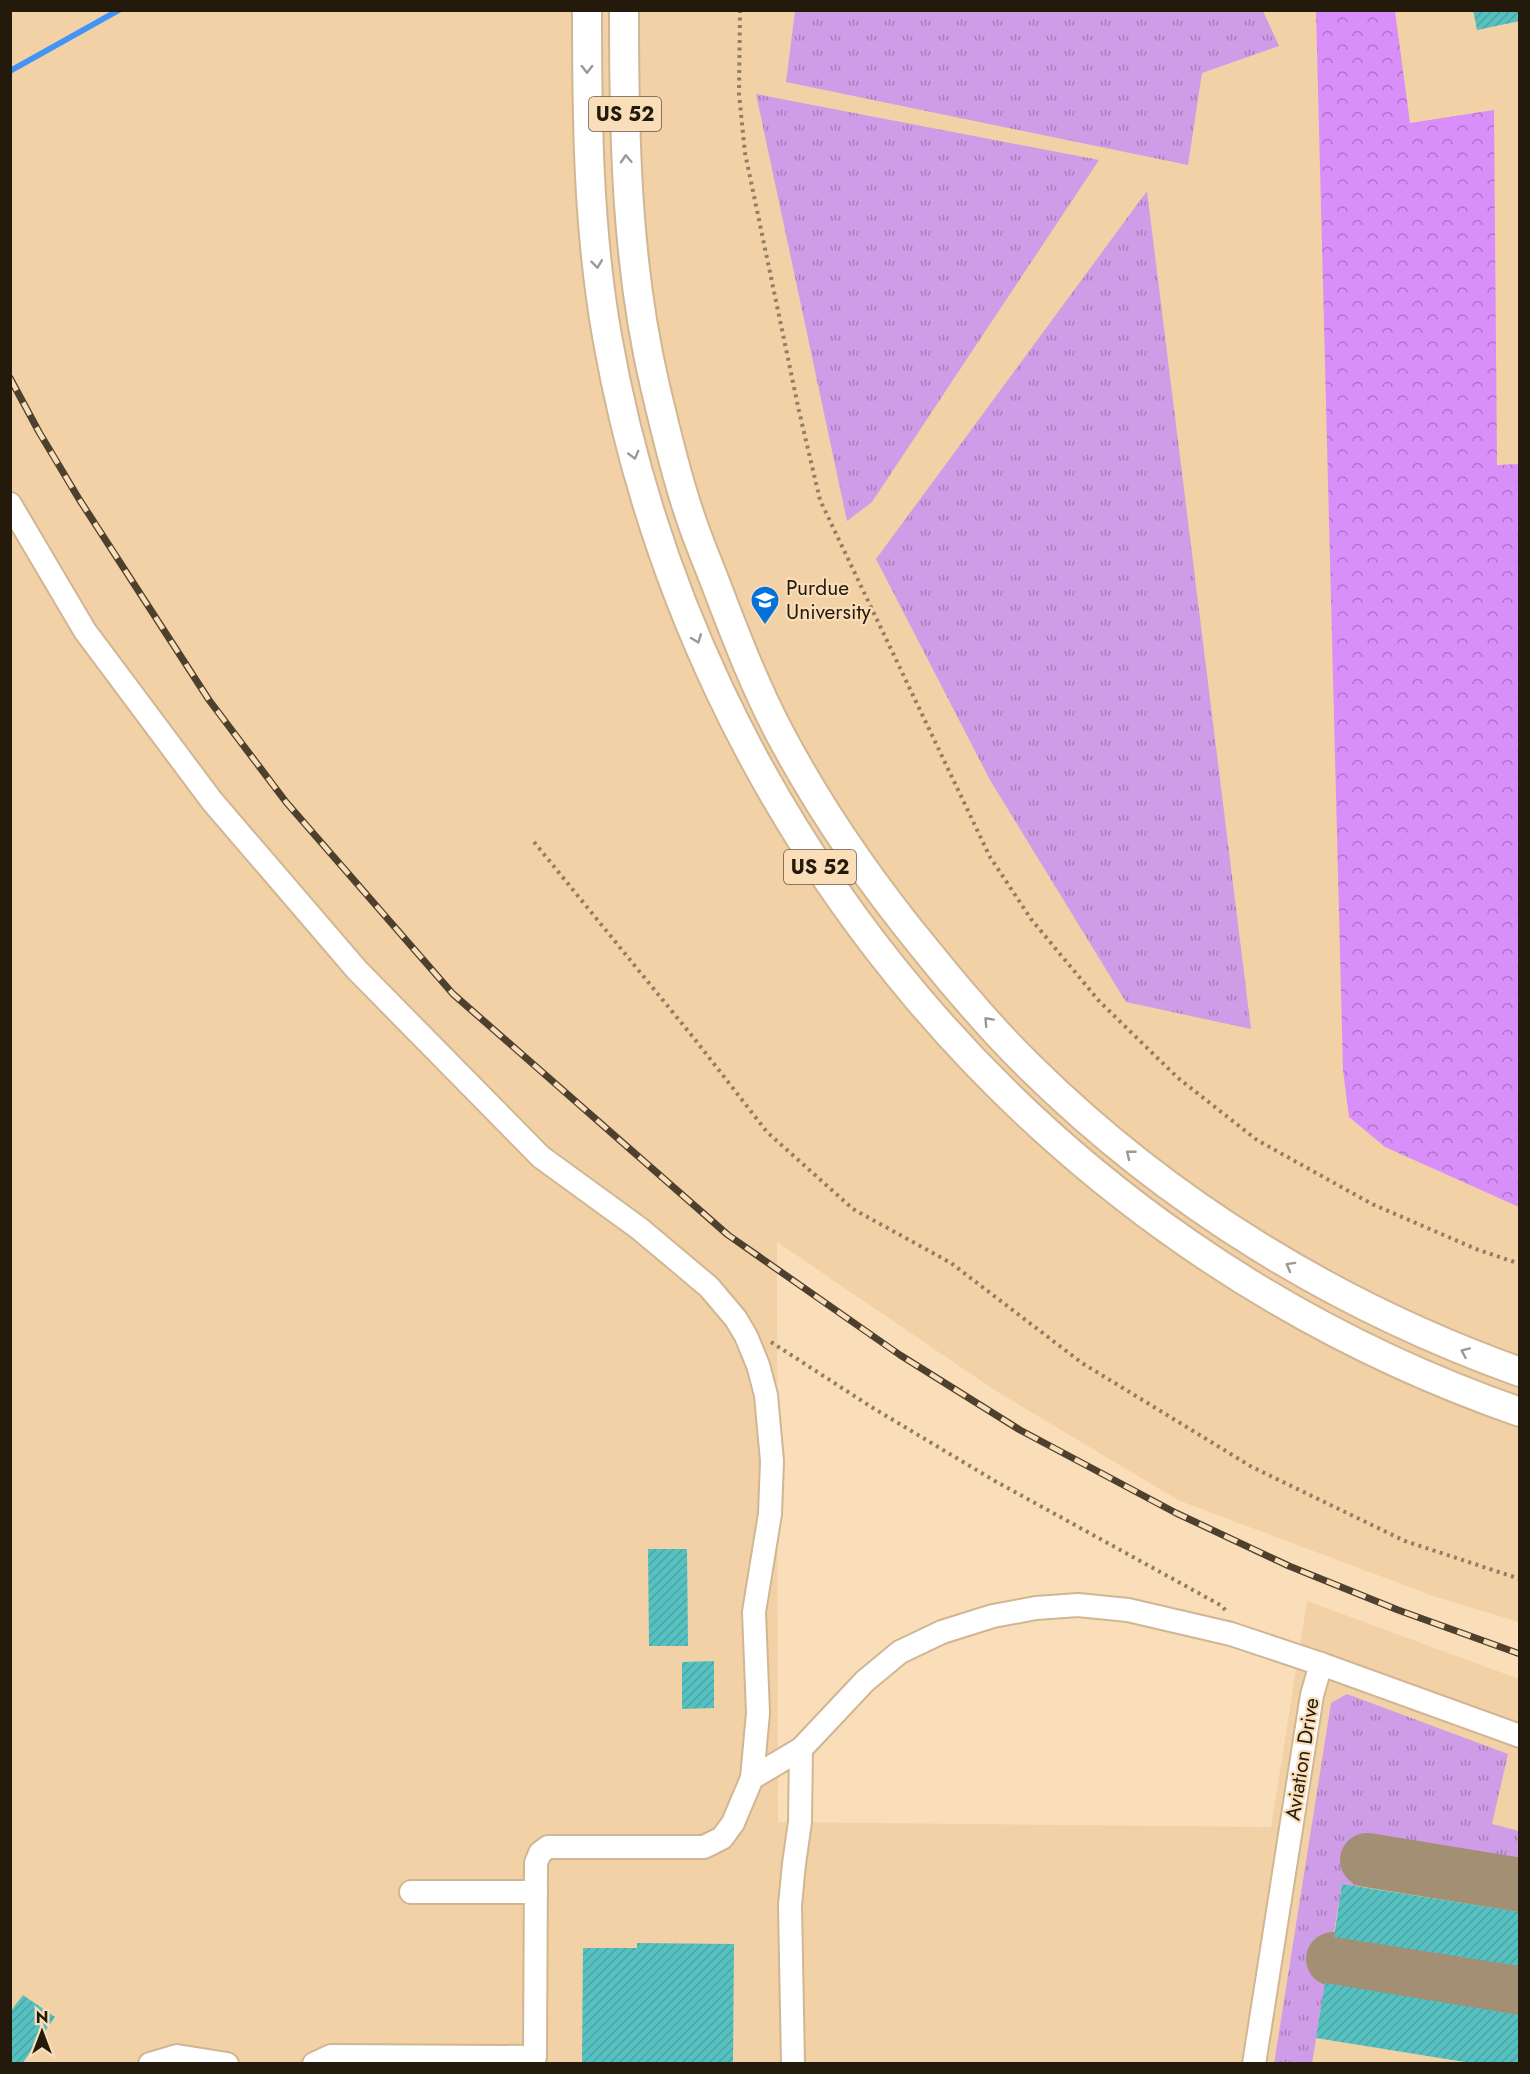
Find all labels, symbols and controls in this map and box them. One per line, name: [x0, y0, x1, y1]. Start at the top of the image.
one-way arrow: [581, 64, 593, 73]
road number: US 52: [589, 97, 661, 131]
one-way arrow: [619, 155, 632, 164]
one-way arrow: [590, 259, 603, 268]
one-way arrow: [627, 450, 640, 460]
place label: Purdue University: [786, 573, 872, 627]
school or university icon: Purdue University: [749, 584, 781, 626]
one-way arrow: [690, 633, 702, 644]
road number: US 52: [784, 850, 856, 884]
one-way arrow: [984, 1018, 995, 1028]
one-way arrow: [1126, 1151, 1137, 1162]
one-way arrow: [1286, 1262, 1296, 1273]
one-way arrow: [1460, 1347, 1471, 1359]
street label: Aviation Drive: [1278, 1695, 1327, 1822]
north arrow: [12, 2002, 72, 2062]
text: N: [36, 2006, 48, 2029]

